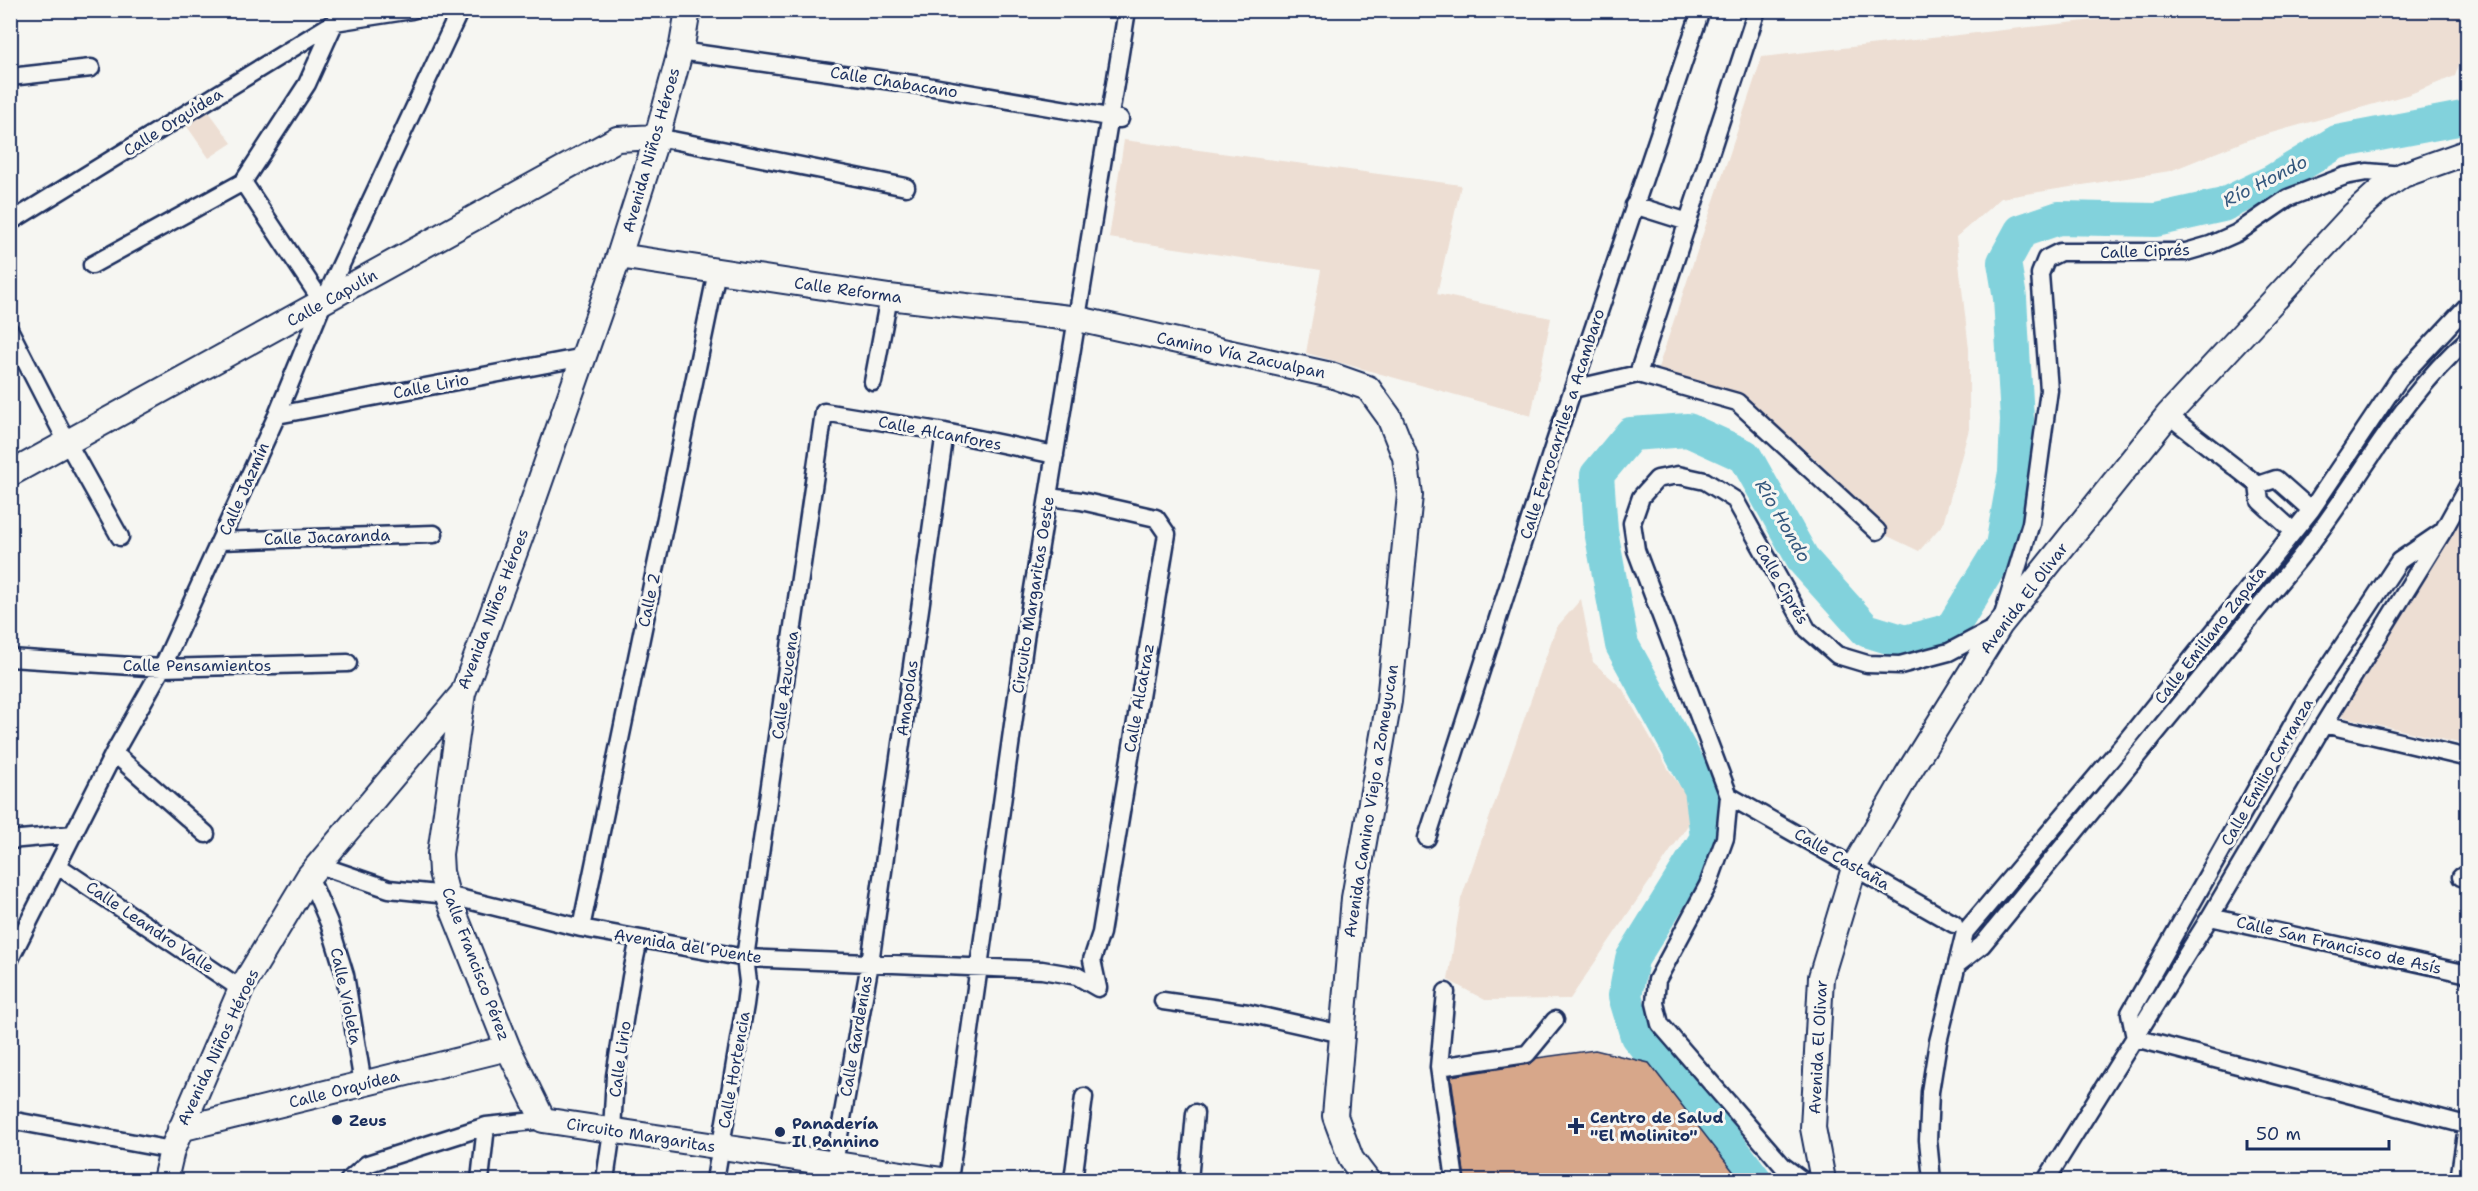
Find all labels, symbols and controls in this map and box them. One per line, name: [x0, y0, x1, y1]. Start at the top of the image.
street label: Calle Chabacano: [829, 62, 959, 102]
street label: Avenida Niños Héroes: [617, 65, 685, 235]
street label: Calle Orquídea: [119, 83, 227, 161]
water label: Río Hondo: [2219, 149, 2311, 213]
street label: Calle Ciprés: [2100, 239, 2190, 263]
street label: Calle Capulín: [283, 264, 381, 331]
street label: Calle Reforma: [793, 272, 903, 308]
street label: Calle Ferrocarriles a Acambaro: [1515, 306, 1609, 542]
street label: Camino Vía Zacualpan: [1155, 327, 1327, 383]
street label: Calle Lirio: [391, 368, 471, 404]
street label: Calle Alcanfores: [876, 411, 1004, 455]
street label: Calle Jazmín: [214, 439, 274, 539]
water label: Río Hondo: [1750, 475, 1816, 567]
street label: Circuito Margaritas Oeste: [1007, 495, 1059, 695]
street label: Calle Jacaranda: [263, 524, 391, 550]
street label: Avenida Niños Héroes: [453, 526, 533, 692]
street label: Avenida El Olivar: [1975, 538, 2073, 658]
street label: Calle Ciprés: [1750, 540, 1814, 628]
street label: Calle Emiliano Zapata: [2150, 562, 2270, 708]
street label: Calle 2: [633, 571, 665, 629]
street label: Calle Azucena: [767, 629, 803, 741]
street label: Calle Alcatraz: [1119, 642, 1159, 754]
street label: Calle Pensamientos: [123, 655, 271, 676]
street label: Amapolas: [891, 659, 923, 737]
street label: Avenida Camino Viejo a Zomeyucan: [1339, 663, 1403, 939]
street label: Calle Emilio Carranza: [2216, 694, 2318, 850]
street label: Calle Castaña: [1790, 823, 1894, 895]
street label: Calle Leandro Valle: [82, 876, 218, 978]
street label: Calle Francisco Pérez: [437, 884, 515, 1044]
street label: Calle San Francisco de Asís: [2234, 911, 2444, 979]
street label: Avenida del Puente: [612, 924, 764, 968]
street label: Calle Violeta: [326, 946, 367, 1046]
street label: Avenida Niños Héroes: [172, 965, 264, 1129]
street label: Calle Gardenias: [835, 974, 877, 1098]
street label: Avenida El Olivar: [1804, 979, 1832, 1115]
street label: Calle Hortencia: [713, 1010, 755, 1130]
street label: Calle Lirio: [604, 1019, 636, 1099]
street label: Calle Orquídea: [287, 1065, 401, 1113]
place label: Centro de Salud "El Molinito": [1590, 1107, 1724, 1146]
place label: Zeus: [349, 1110, 387, 1131]
marker: Zeus: [330, 1113, 344, 1127]
street label: Circuito Margaritas: [565, 1113, 717, 1157]
place label: Panadería Il Pannino: [792, 1113, 879, 1152]
scale bar: [2247, 1113, 2390, 1151]
marker: Centro de Salud "El Molinito": [1567, 1117, 1585, 1135]
text: 50 m: [2256, 1122, 2301, 1146]
marker: Panadería Il Pannino: [773, 1125, 787, 1139]

